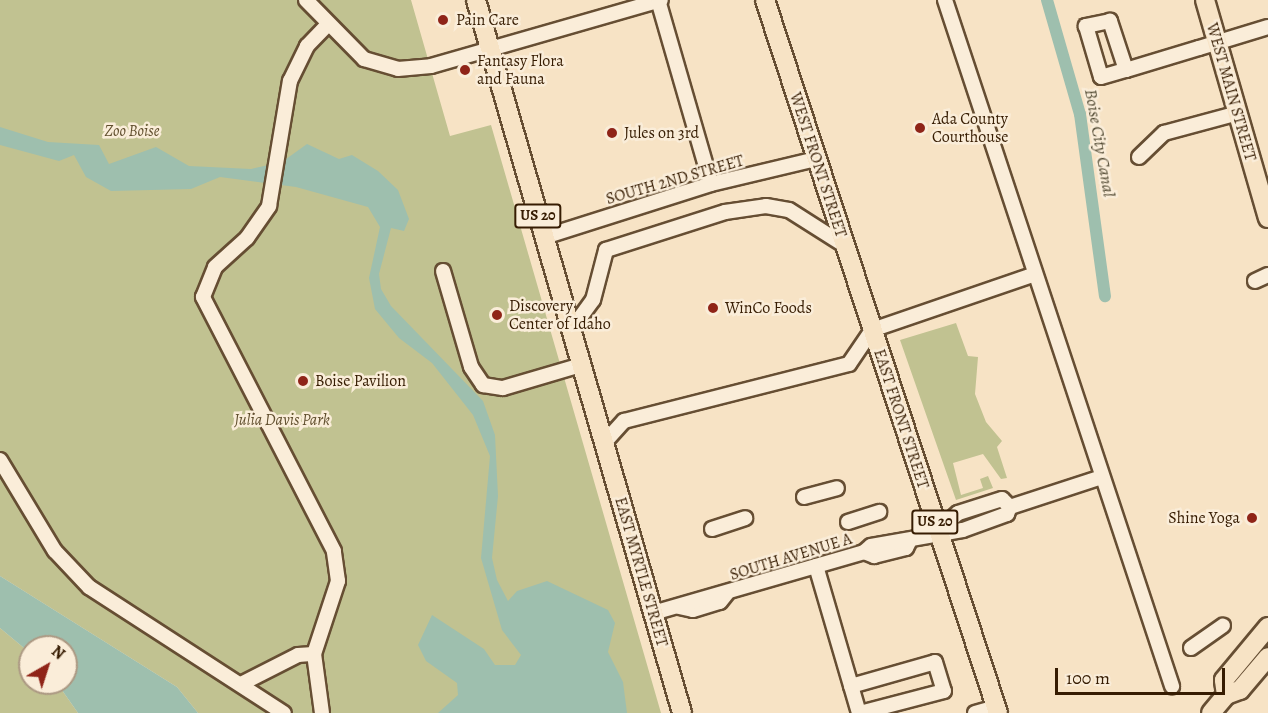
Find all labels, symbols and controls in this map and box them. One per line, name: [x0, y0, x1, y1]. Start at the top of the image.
place label: Pain Care: [456, 10, 519, 30]
marker: Pain Care: [434, 11, 452, 29]
street label: WEST MAIN STREET: [1202, 21, 1260, 163]
place label: Fantasy Flora and Fauna: [477, 51, 564, 89]
marker: Fantasy Flora and Fauna: [458, 63, 472, 77]
water label: Boise City Canal: [1080, 87, 1120, 199]
street label: WEST FRONT STREET: [785, 90, 851, 240]
place label: Ada County Courthouse: [932, 109, 1008, 147]
park label: Zoo Boise: [105, 121, 159, 141]
marker: Ada County Courthouse: [913, 121, 927, 135]
place label: Jules on 3rd: [624, 123, 699, 143]
marker: Jules on 3rd: [605, 126, 619, 140]
street label: SOUTH 2ND STREET: [604, 151, 746, 209]
road number: US 20: [514, 204, 562, 228]
place label: Discovery Center of Idaho: [509, 296, 611, 334]
place label: WinCo Foods: [725, 298, 812, 318]
marker: WinCo Foods: [706, 301, 720, 315]
marker: Discovery Center of Idaho: [490, 308, 504, 322]
street label: EAST FRONT STREET: [869, 347, 933, 491]
place label: Boise Pavilion: [315, 371, 406, 391]
marker: Boise Pavilion: [296, 374, 310, 388]
park label: Julia Davis Park: [234, 410, 330, 430]
street label: EAST MYRTLE STREET: [610, 495, 672, 649]
place label: Shine Yoga: [1168, 508, 1240, 528]
road number: US 20: [911, 510, 959, 534]
marker: Shine Yoga: [1245, 511, 1259, 525]
street label: SOUTH AVENUE A: [728, 529, 854, 585]
north arrow: [18, 635, 78, 695]
text: N: [47, 640, 70, 665]
scale bar: [1058, 656, 1228, 694]
text: 100 m: [1066, 666, 1110, 690]

